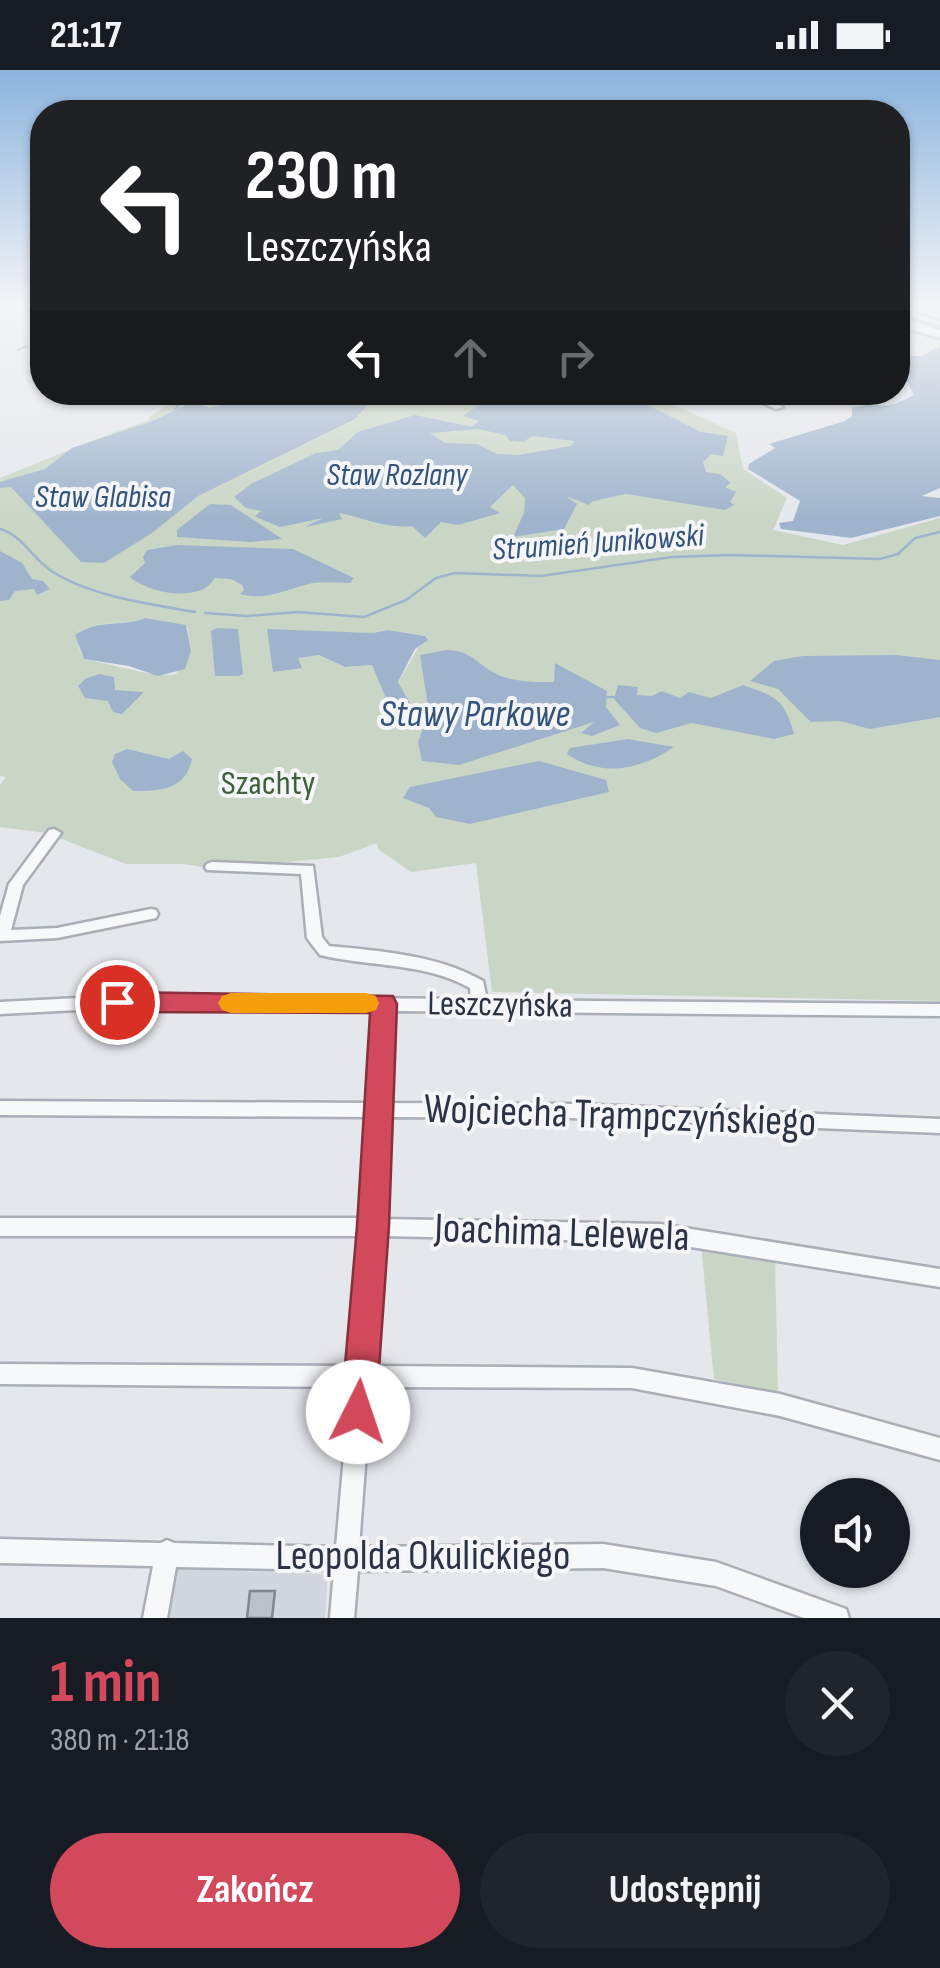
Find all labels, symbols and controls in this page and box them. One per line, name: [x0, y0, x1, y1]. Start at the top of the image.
text: 21:17: [50, 13, 121, 58]
text: 230 m: [245, 135, 398, 219]
icon: left: [80, 140, 210, 270]
text: Leszczyńska: [245, 220, 432, 275]
icon: left: [338, 330, 393, 385]
icon: ahead: [443, 330, 498, 385]
icon: right: [548, 330, 603, 385]
water label: Staw Rozlany: [327, 456, 468, 495]
water label: Staw Glabisa: [35, 478, 171, 517]
water label: Strumień Junikowski: [491, 516, 706, 570]
water label: Stawy Parkowe: [380, 692, 570, 737]
park label: Szachty: [221, 762, 315, 805]
pin: [75, 960, 160, 1045]
icon: arrive: [90, 975, 145, 1030]
street label: Leszczyńska: [427, 982, 573, 1028]
street label: Wojciecha Trąmpczyńskiego: [423, 1084, 817, 1148]
street label: Joachima Lelewela: [433, 1203, 690, 1263]
position arrow: [306, 1360, 410, 1464]
map controls: [800, 1478, 910, 1588]
button: sound: [800, 1478, 910, 1588]
street label: Leopolda Okulickiego: [276, 1531, 570, 1582]
text: 1 min: [50, 1647, 162, 1719]
button: close: [785, 1651, 890, 1756]
text: 380 m · 21:18: [50, 1721, 190, 1760]
button: Zakończ: [50, 1833, 460, 1948]
button: Udostępnij: [480, 1833, 890, 1948]

